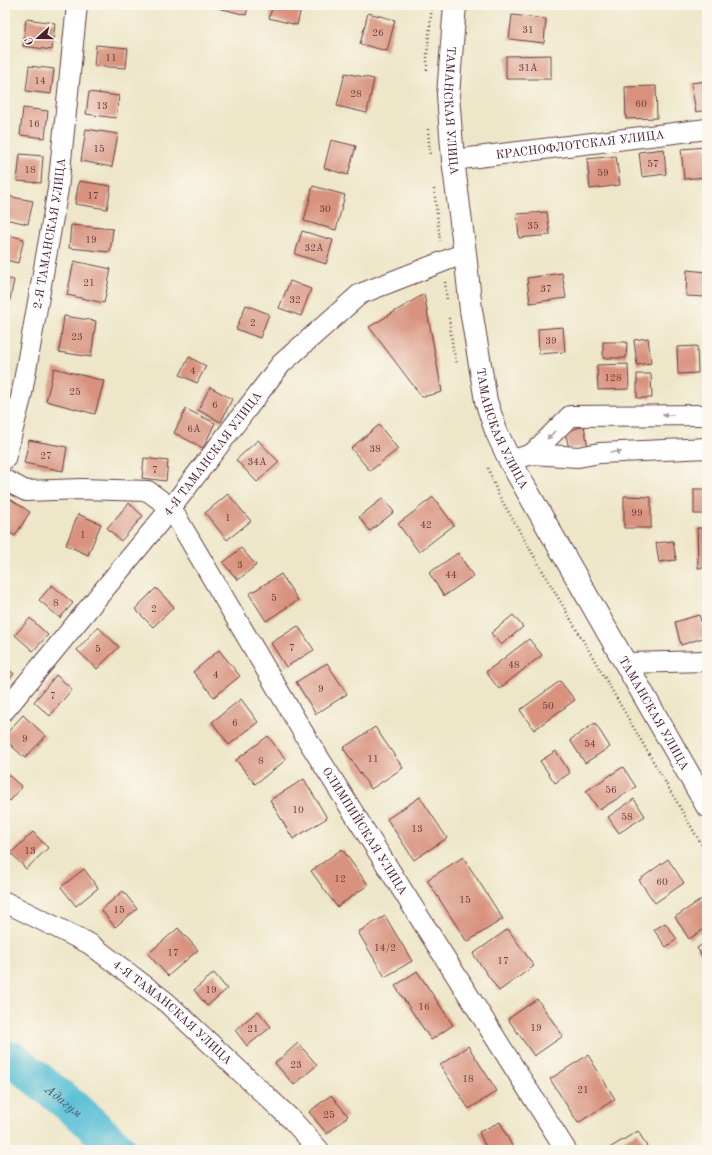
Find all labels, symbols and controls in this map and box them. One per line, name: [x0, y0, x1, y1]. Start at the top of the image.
north arrow: [18, 18, 58, 58]
house number: 31: [522, 25, 534, 35]
house number: 26: [372, 28, 384, 38]
text: С: [24, 36, 37, 46]
street label: ТАМАНСКАЯ УЛИЦА: [441, 46, 460, 176]
house number: 11: [105, 53, 117, 63]
house number: 31А: [518, 63, 538, 73]
house number: 14: [34, 76, 46, 86]
house number: 28: [350, 89, 362, 99]
house number: 60: [635, 99, 647, 109]
house number: 13: [96, 101, 108, 111]
house number: 16: [28, 119, 40, 129]
street label: КРАСНОФЛОТСКАЯ УЛИЦА: [495, 129, 665, 162]
house number: 15: [93, 144, 105, 154]
street label: 2-Я ТАМАНСКАЯ УЛИЦА: [32, 158, 68, 310]
house number: 57: [647, 159, 659, 169]
house number: 18: [24, 165, 36, 175]
house number: 59: [597, 168, 609, 178]
house number: 17: [87, 191, 99, 201]
house number: 30: [319, 204, 331, 214]
house number: 35: [527, 221, 539, 231]
house number: 19: [85, 235, 97, 245]
house number: 32А: [304, 243, 324, 253]
house number: 21: [83, 278, 95, 288]
house number: 37: [540, 284, 552, 294]
house number: 32: [289, 295, 301, 305]
house number: 2: [250, 318, 256, 328]
house number: 23: [71, 332, 83, 342]
house number: 39: [545, 336, 557, 346]
house number: 4: [190, 366, 196, 376]
street label: ТАМАНСКАЯ УЛИЦА: [474, 367, 530, 491]
house number: 128: [604, 373, 622, 383]
house number: 25: [69, 387, 81, 397]
street label: 4-Я ТАМАНСКАЯ УЛИЦА: [162, 390, 265, 519]
house number: 6: [212, 400, 218, 410]
one-way arrow: [661, 412, 674, 418]
house number: 6А: [187, 424, 201, 434]
one-way arrow: [546, 430, 556, 440]
house number: 38: [369, 444, 381, 454]
one-way arrow: [610, 449, 622, 456]
house number: 27: [40, 451, 52, 461]
house number: 34А: [247, 457, 267, 467]
house number: 7: [152, 465, 158, 475]
house number: 99: [631, 508, 643, 518]
house number: 1: [225, 513, 231, 523]
house number: 42: [420, 520, 432, 530]
house number: 1: [80, 530, 86, 540]
house number: 3: [237, 560, 243, 570]
house number: 44: [445, 570, 457, 580]
house number: 5: [271, 593, 277, 603]
house number: 8: [53, 598, 59, 608]
house number: 2: [151, 604, 157, 614]
house number: 7: [289, 643, 295, 653]
house number: 5: [95, 644, 101, 654]
street label: ТАМАНСКАЯ УЛИЦА: [616, 655, 690, 773]
house number: 48: [508, 660, 520, 670]
house number: 4: [213, 670, 219, 680]
house number: 9: [318, 684, 324, 694]
house number: 7: [50, 691, 56, 701]
house number: 50: [542, 701, 554, 711]
house number: 6: [232, 718, 238, 728]
house number: 9: [22, 734, 28, 744]
house number: 54: [584, 739, 596, 749]
house number: 11: [367, 754, 379, 764]
house number: 8: [258, 756, 264, 766]
street label: ОЛИМПИЙСКАЯ УЛИЦА: [319, 765, 409, 897]
house number: 56: [605, 785, 617, 795]
house number: 10: [292, 805, 304, 815]
house number: 58: [621, 812, 633, 822]
house number: 13: [411, 824, 423, 834]
house number: 13: [24, 846, 36, 856]
house number: 12: [334, 874, 346, 884]
house number: 60: [656, 877, 668, 887]
house number: 15: [459, 895, 471, 905]
house number: 15: [113, 905, 125, 915]
house number: 14/2: [374, 943, 396, 953]
house number: 17: [167, 948, 179, 958]
house number: 17: [497, 956, 509, 966]
street label: 4-Я ТАМАНСКАЯ УЛИЦА: [110, 959, 234, 1067]
house number: 19: [205, 985, 217, 995]
house number: 16: [418, 1002, 430, 1012]
house number: 19: [530, 1023, 542, 1033]
house number: 21: [247, 1024, 259, 1034]
house number: 23: [290, 1060, 302, 1070]
house number: 18: [462, 1074, 474, 1084]
water label: Адагум: [41, 1082, 85, 1121]
house number: 21: [577, 1085, 589, 1095]
house number: 25: [323, 1110, 335, 1120]

